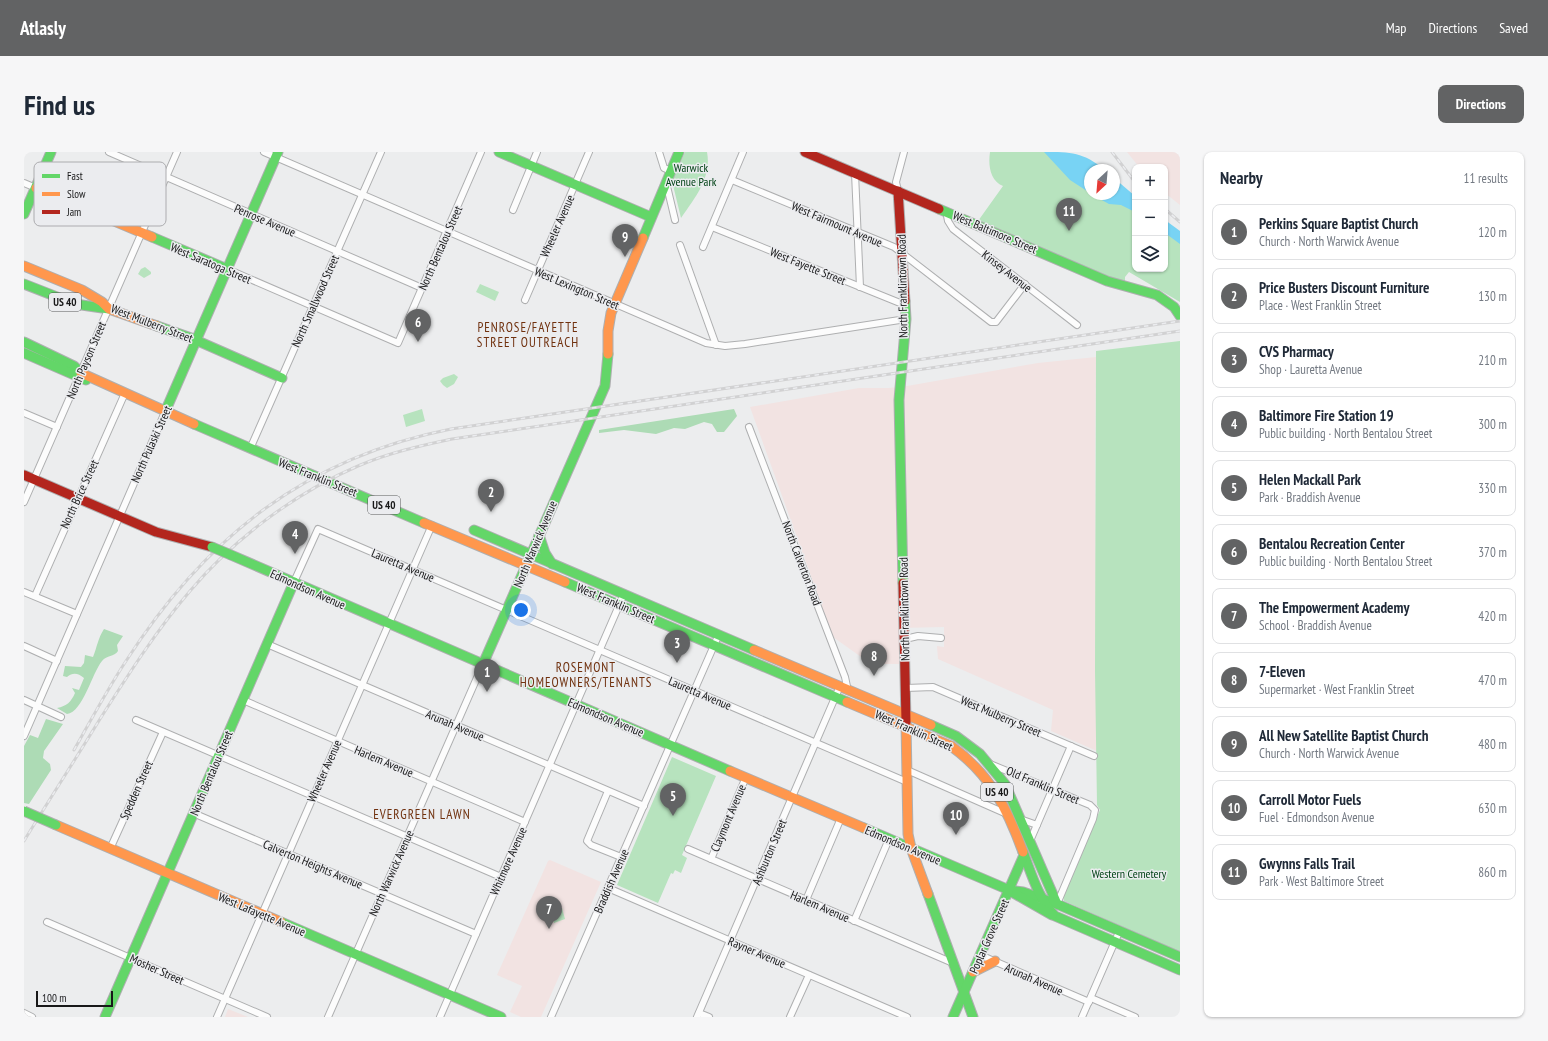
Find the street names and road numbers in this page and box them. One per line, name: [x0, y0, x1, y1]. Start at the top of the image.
street label: Wheeler Avenue: [537, 192, 577, 260]
street label: West Fairmount Avenue: [789, 198, 885, 250]
street label: Penrose Avenue: [232, 200, 298, 240]
street label: North Bentalou Street: [415, 203, 466, 293]
street label: West Baltimore Street: [951, 207, 1040, 257]
street label: North Franklintown Road: [894, 234, 910, 338]
street label: West Saratoga Street: [168, 239, 254, 287]
street label: West Fayette Street: [768, 244, 849, 288]
street label: Kinsey Avenue: [979, 247, 1035, 295]
street label: North Smallwood Street: [288, 252, 342, 350]
street label: West Lexington Street: [532, 263, 622, 313]
road number: US 40: [49, 293, 81, 311]
street label: West Mulberry Street: [109, 301, 196, 346]
street label: North Payson Street: [63, 318, 109, 401]
street label: North Pulaski Street: [127, 402, 175, 485]
street label: West Franklin Street: [276, 454, 360, 500]
street label: North Brice Street: [57, 457, 102, 531]
road number: US 40: [368, 496, 400, 514]
street label: North Warwick Avenue: [510, 498, 560, 590]
street label: North Calverton Road: [779, 519, 825, 607]
street label: Lauretta Avenue: [369, 545, 437, 585]
street label: North Franklintown Road: [896, 557, 912, 661]
street label: Edmondson Avenue: [268, 566, 348, 612]
street label: West Franklin Street: [575, 580, 658, 626]
street label: Lauretta Avenue: [666, 673, 734, 713]
street label: West Mulberry Street: [958, 692, 1044, 740]
street label: Edmondson Avenue: [566, 694, 646, 740]
street label: Arunah Avenue: [423, 706, 487, 744]
street label: West Franklin Street: [873, 706, 956, 754]
street label: North Bentalou Street: [186, 728, 236, 818]
street label: Wheeler Avenue: [304, 737, 344, 805]
street label: Harlem Avenue: [352, 742, 416, 780]
street label: Spedden Street: [116, 757, 156, 822]
street label: Old Franklin Street: [1004, 763, 1083, 807]
street label: Claymont Avenue: [707, 782, 749, 854]
road number: US 40: [981, 783, 1013, 801]
street label: Ashburton Street: [748, 816, 790, 887]
street label: Edmondson Avenue: [863, 822, 943, 868]
street label: Whitmore Avenue: [486, 825, 530, 897]
street label: North Warwick Avenue: [365, 828, 417, 918]
street label: Calverton Heights Avenue: [261, 836, 365, 892]
street label: Braddish Avenue: [590, 847, 632, 915]
street label: Harlem Avenue: [788, 887, 852, 925]
street label: West Lafayette Avenue: [216, 889, 308, 939]
street label: Poplar Grove Street: [966, 896, 1012, 976]
street label: Rayner Avenue: [726, 933, 788, 971]
street label: Mosher Street: [128, 950, 187, 988]
street label: Arunah Avenue: [1003, 960, 1065, 998]

